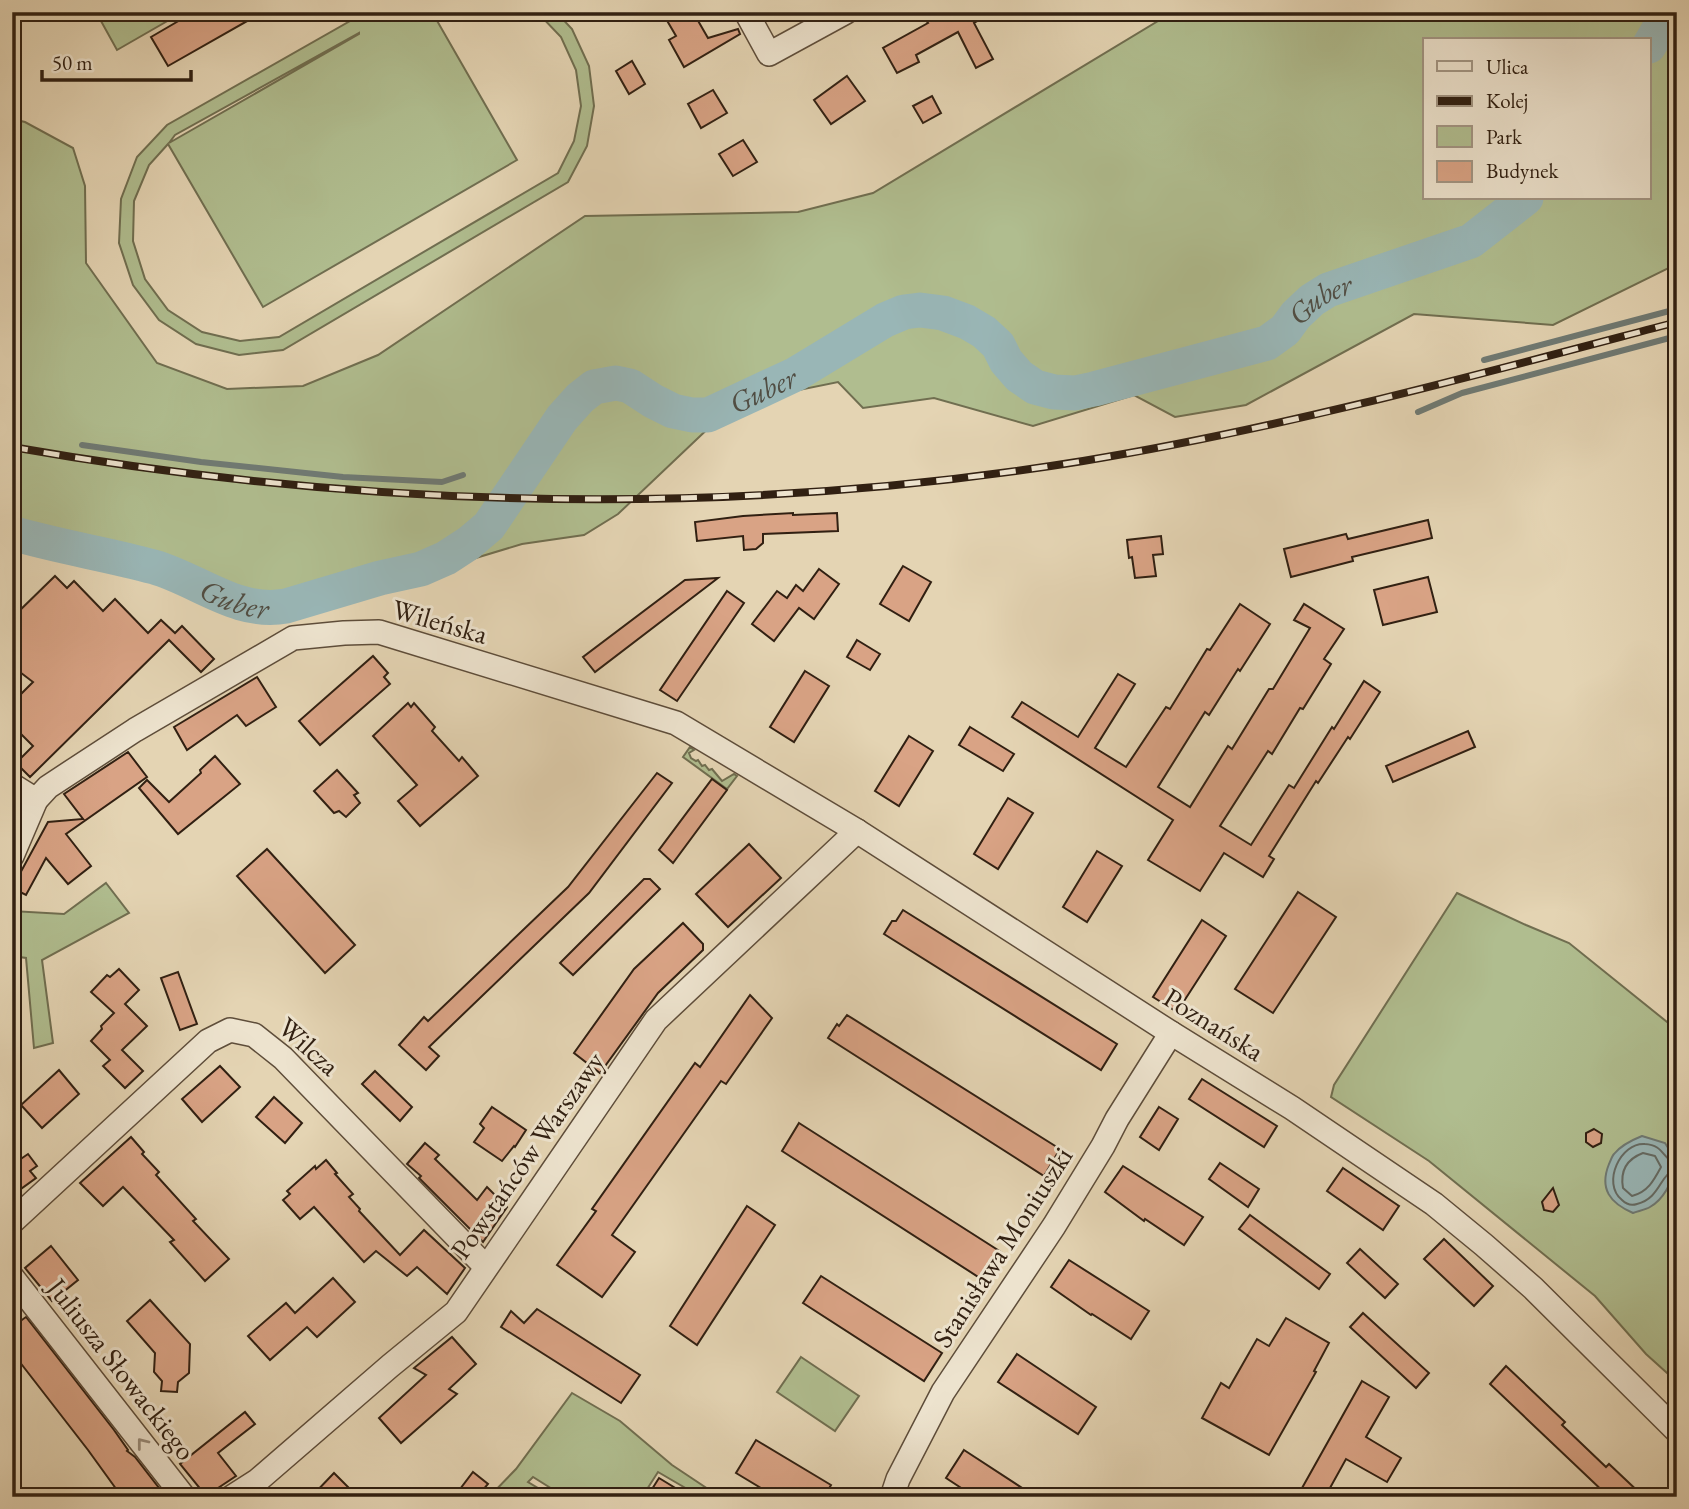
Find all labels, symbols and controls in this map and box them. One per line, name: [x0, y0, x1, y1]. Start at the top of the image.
scale bar: [42, 38, 191, 82]
legend: [1423, 38, 1650, 200]
text: 50 m: [52, 49, 93, 76]
text: Ulica: [1486, 53, 1529, 80]
text: Kolej: [1486, 87, 1528, 114]
text: Park: [1486, 123, 1523, 150]
text: Budynek: [1486, 157, 1559, 184]
water label: Guber: [1279, 263, 1358, 333]
water label: Guber: [722, 356, 804, 422]
water label: Guber: [194, 569, 272, 627]
street label: Wileńska: [388, 590, 493, 652]
street label: Poznańska: [1157, 979, 1272, 1069]
street label: Wilcza: [271, 1009, 348, 1084]
street label: Powstańców Warszawy: [442, 1044, 612, 1265]
street label: Stanisława Moniuszki: [924, 1140, 1080, 1354]
street label: Juliusza Słowackiego: [38, 1269, 204, 1467]
one-way arrow: [137, 1438, 150, 1451]

